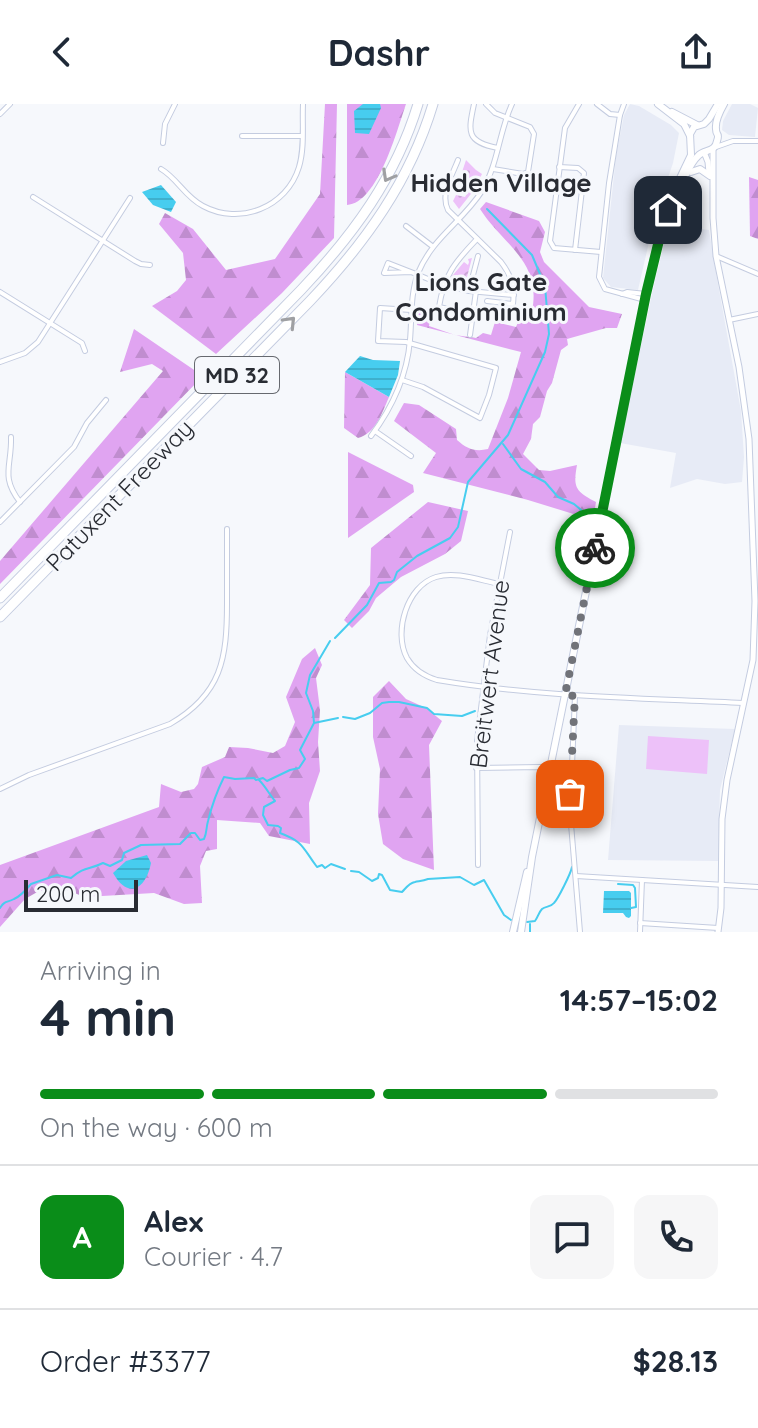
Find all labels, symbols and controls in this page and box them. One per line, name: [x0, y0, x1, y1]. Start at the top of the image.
icon: back: [40, 30, 84, 74]
text: Dashr: [328, 30, 430, 75]
icon: share: [674, 30, 718, 74]
district label: Hidden Village: [410, 166, 592, 199]
one-way arrow: [383, 168, 398, 182]
pin: [634, 176, 702, 244]
icon: home: [646, 188, 690, 232]
district label: Lions Gate Condominium: [395, 265, 567, 328]
one-way arrow: [280, 317, 295, 331]
road number: MD 32: [195, 357, 279, 393]
street label: Patuxent Freeway: [39, 413, 199, 577]
courier: [555, 508, 635, 588]
icon: bike: [573, 526, 617, 570]
street label: Breitwert Avenue: [463, 578, 515, 770]
pin: [536, 760, 604, 828]
icon: bag: [548, 772, 592, 816]
scale bar: [24, 876, 138, 912]
text: 200 m: [36, 880, 100, 908]
text: Arriving in: [40, 954, 161, 987]
text: 14:57–15:02: [560, 981, 718, 1019]
text: 4 min: [40, 984, 176, 1049]
text: On the way · 600 m: [40, 1111, 273, 1144]
button: chat: [530, 1195, 614, 1279]
button: phone: [634, 1195, 718, 1279]
text: Alex: [144, 1202, 203, 1240]
text: A: [72, 1218, 92, 1256]
text: Courier · 4.7: [144, 1240, 283, 1273]
text: Order #3377: [40, 1342, 211, 1380]
text: $28.13: [633, 1342, 718, 1380]

